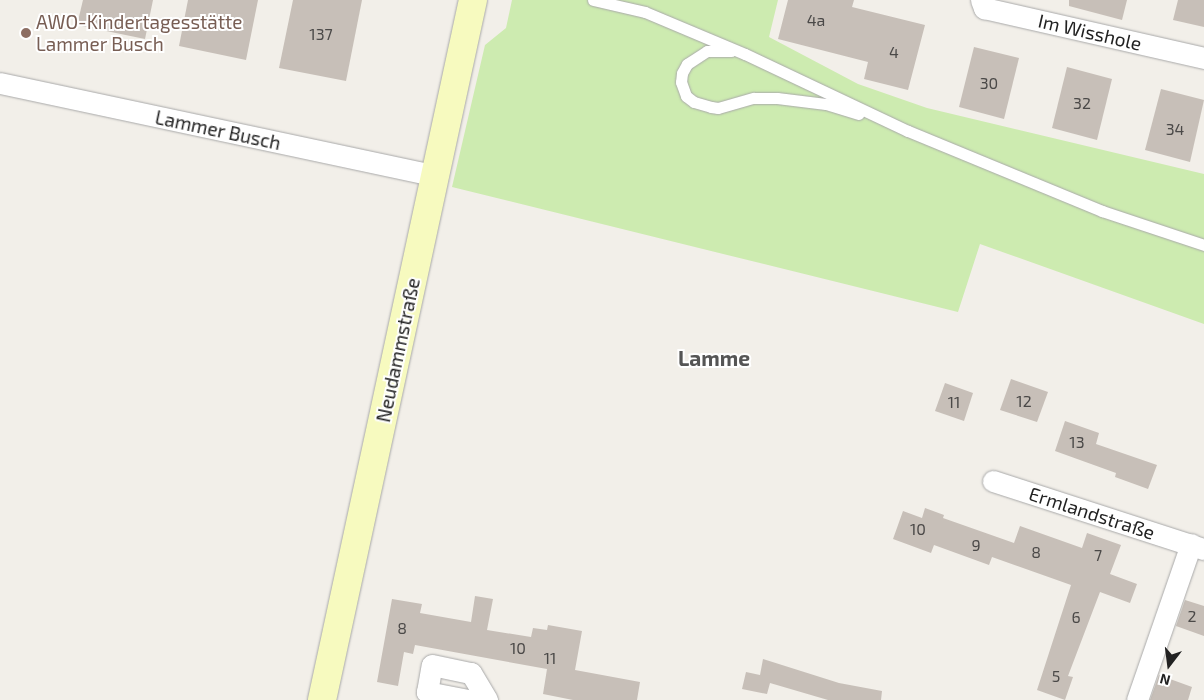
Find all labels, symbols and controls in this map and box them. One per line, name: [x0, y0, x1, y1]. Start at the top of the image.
street label: Im Wisshole: [1036, 9, 1144, 55]
house number: 4a: [807, 10, 825, 30]
place label: AWO-Kindertagesstätte Lammer Busch: [36, 11, 242, 55]
house number: 137: [309, 24, 333, 44]
marker: AWO-Kindertagesstätte Lammer Busch: [20, 27, 32, 39]
house number: 4: [889, 42, 899, 62]
house number: 30: [980, 73, 998, 93]
house number: 32: [1073, 93, 1091, 113]
street label: Lammer Busch: [153, 106, 283, 154]
house number: 34: [1166, 119, 1184, 139]
street label: Neudammstraße: [372, 276, 424, 424]
district label: Lamme: [678, 345, 750, 371]
house number: 12: [1016, 391, 1032, 411]
house number: 11: [948, 392, 960, 412]
house number: 13: [1069, 432, 1085, 452]
street label: Ermlandstraße: [1026, 482, 1158, 544]
house number: 10: [910, 519, 926, 539]
house number: 9: [971, 535, 981, 555]
house number: 8: [1031, 542, 1041, 562]
house number: 7: [1094, 545, 1102, 565]
house number: 2: [1188, 606, 1196, 626]
house number: 6: [1071, 607, 1081, 627]
house number: 8: [397, 618, 407, 638]
house number: 10: [510, 638, 526, 658]
north arrow: [1144, 640, 1194, 690]
house number: 11: [544, 648, 556, 668]
house number: 5: [1052, 666, 1060, 686]
text: N: [1158, 670, 1172, 689]

